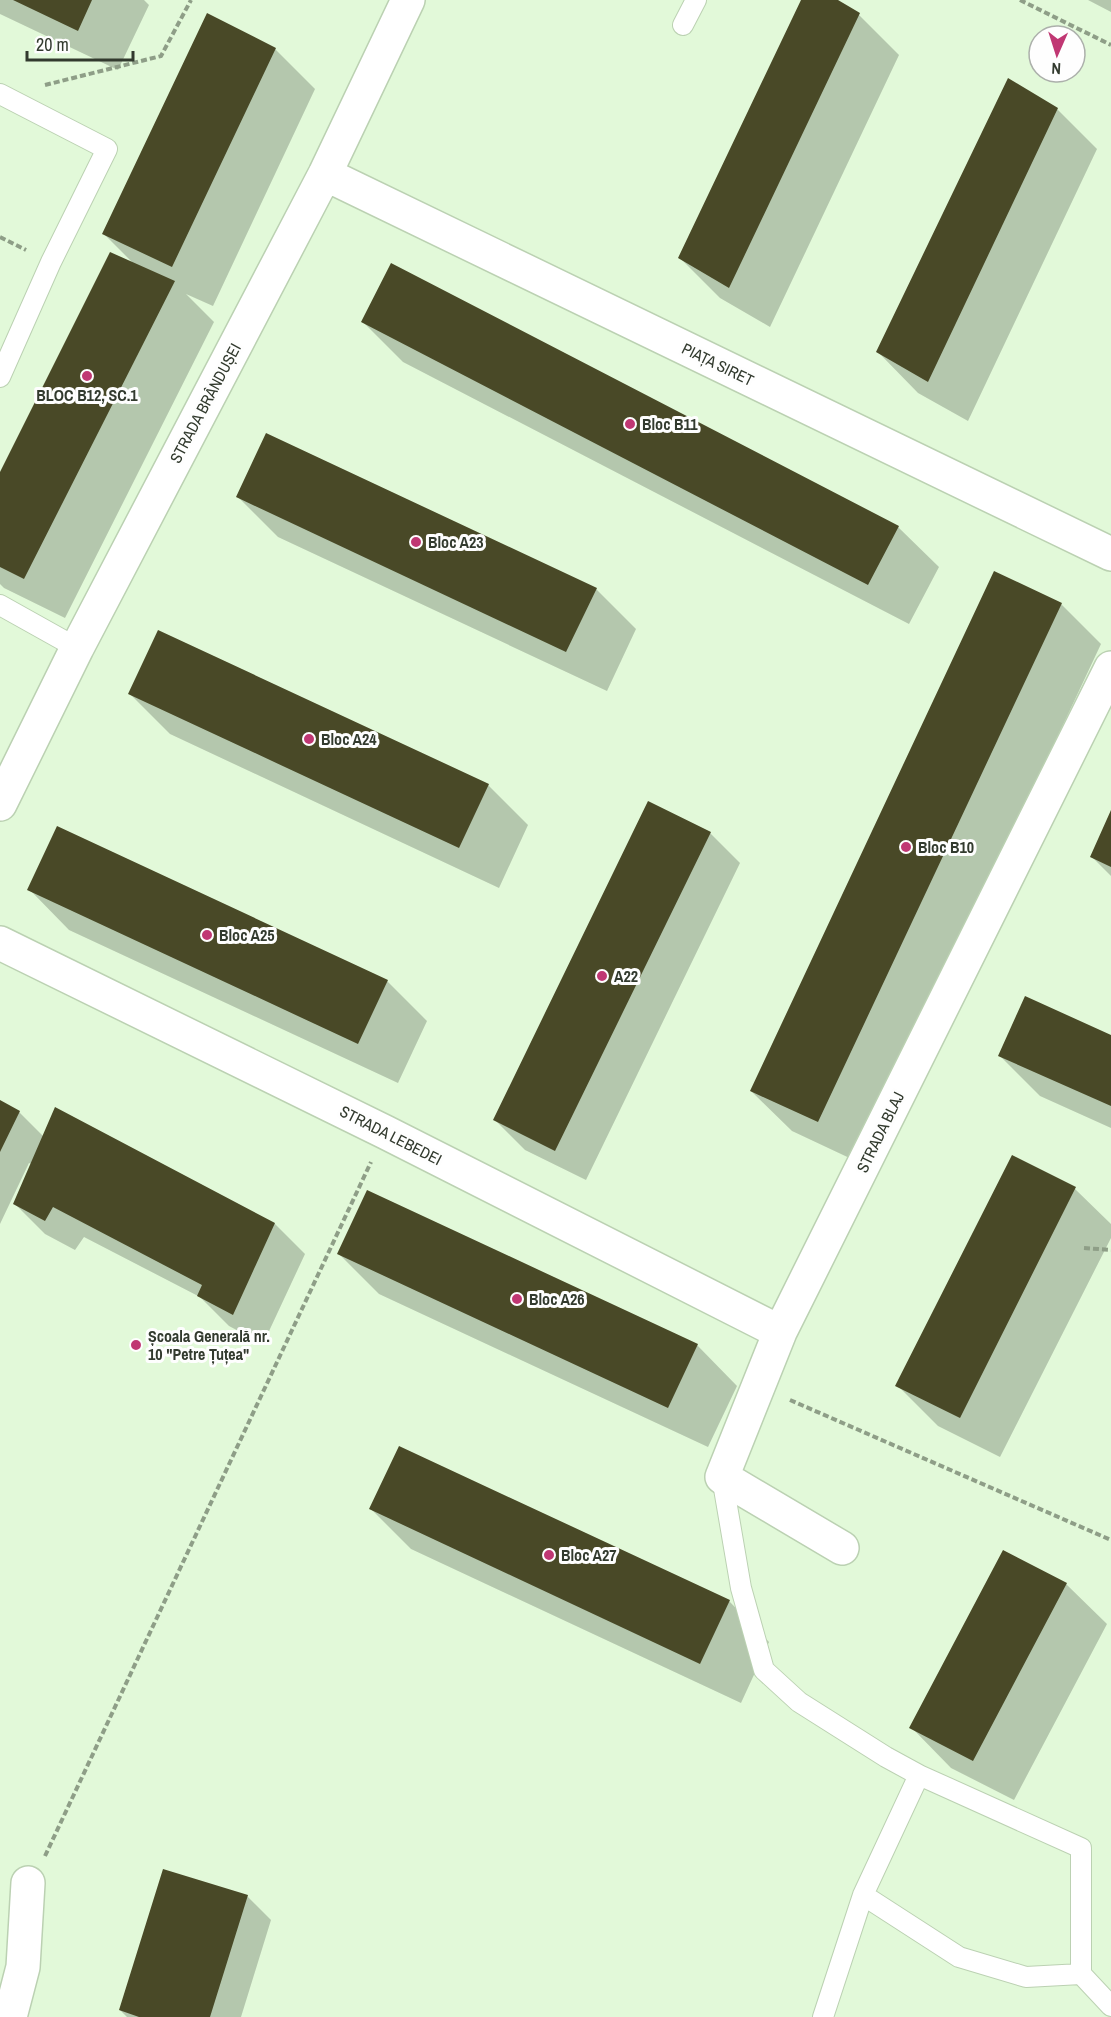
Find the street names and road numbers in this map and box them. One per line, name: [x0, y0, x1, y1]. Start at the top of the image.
street label: PIAȚA SIRET: [678, 337, 758, 391]
street label: STRADA BRÂNDUȘEI: [164, 339, 246, 467]
street label: STRADA BLAJ: [851, 1088, 909, 1176]
street label: STRADA LEBEDEI: [336, 1100, 446, 1170]

